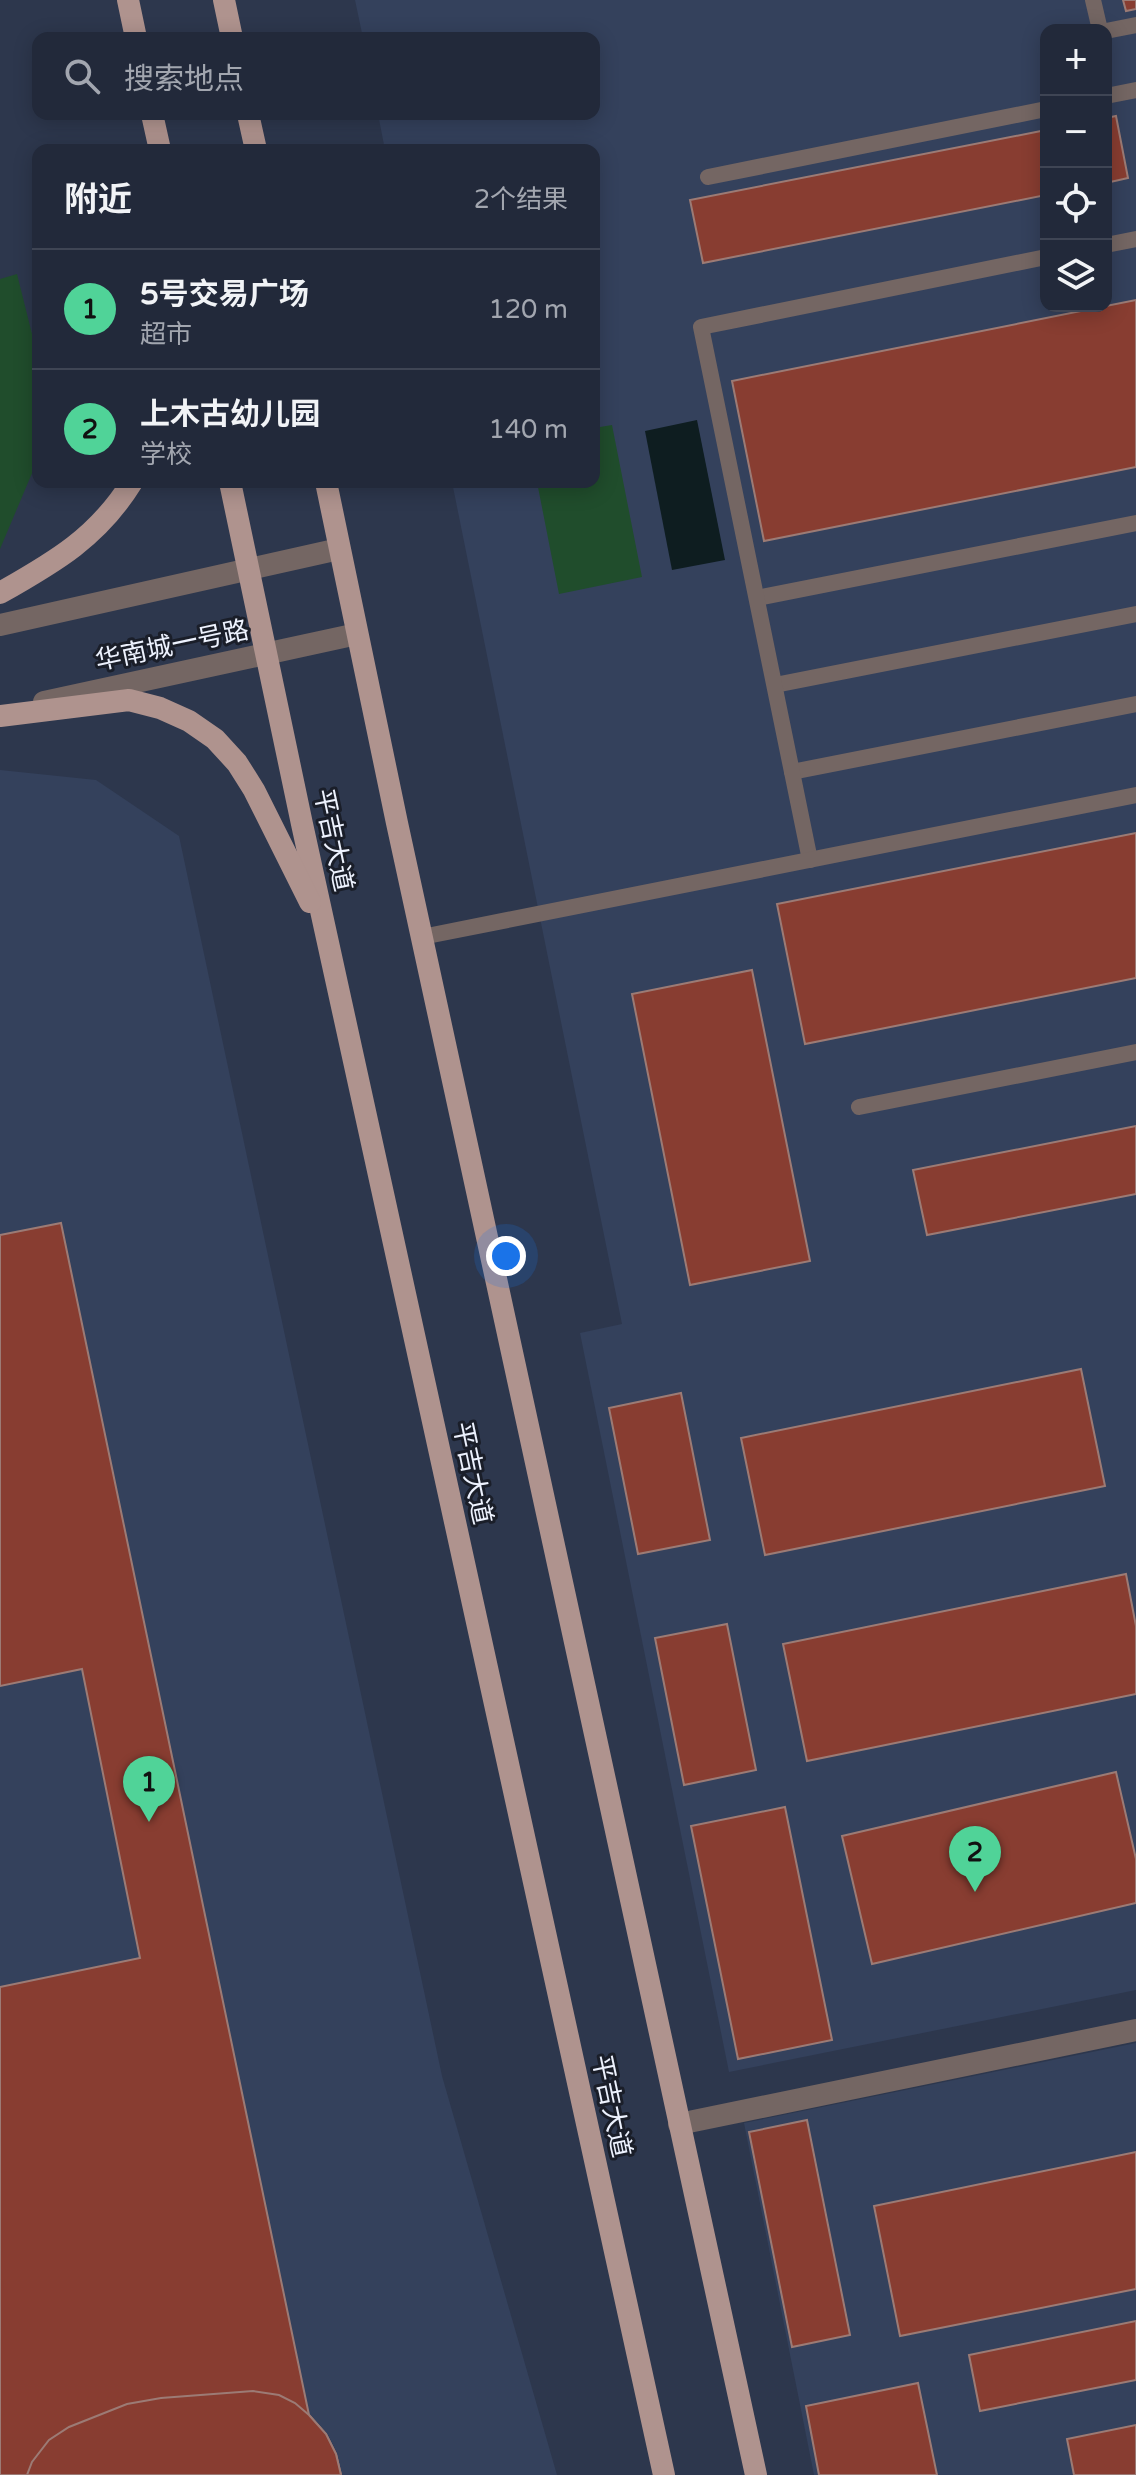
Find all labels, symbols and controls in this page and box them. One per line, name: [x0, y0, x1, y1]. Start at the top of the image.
map controls: [1040, 24, 1112, 312]
button: +: [1040, 24, 1112, 96]
search box: [32, 32, 600, 120]
icon: search: [60, 54, 104, 98]
text: 搜索地点: [124, 61, 244, 98]
button: −: [1040, 96, 1112, 168]
button: locate: [1040, 168, 1112, 240]
text: 附近: [64, 180, 132, 221]
text: 2个结果: [474, 184, 568, 215]
button: layers: [1040, 240, 1112, 312]
text: 5号交易广场: [140, 276, 309, 313]
text: 1: [82, 294, 98, 325]
text: 120 m: [488, 294, 568, 325]
text: 超市: [140, 319, 192, 350]
text: 上木古幼儿园: [140, 396, 320, 433]
text: 2: [82, 414, 98, 445]
text: 140 m: [488, 414, 568, 445]
text: 学校: [140, 439, 192, 470]
street label: 华南城一号路: [93, 614, 252, 677]
street label: 平吉大道: [308, 786, 359, 894]
your location: [486, 1236, 526, 1276]
street label: 平吉大道: [447, 1419, 498, 1527]
pin: 1: [123, 1756, 175, 1822]
pin: 2: [949, 1826, 1001, 1892]
street label: 平吉大道: [586, 2052, 637, 2160]

